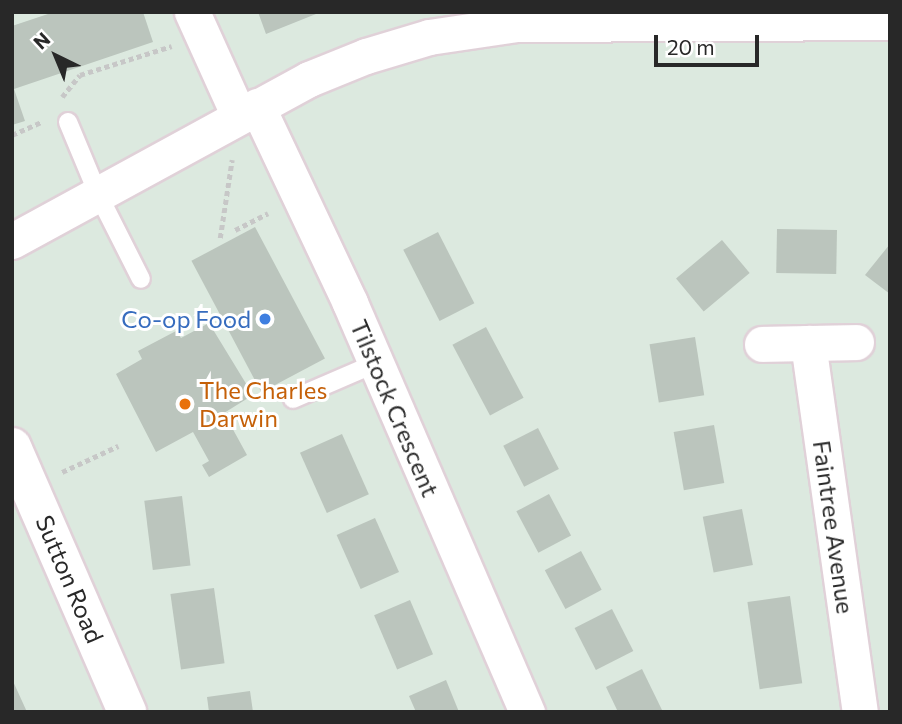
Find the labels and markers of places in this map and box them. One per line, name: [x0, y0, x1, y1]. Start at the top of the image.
place label: Co-op Food: [121, 305, 251, 333]
marker: Co-op Food: [257, 311, 273, 327]
place label: The Charles Darwin: [199, 376, 327, 432]
marker: The Charles Darwin: [177, 396, 193, 412]

